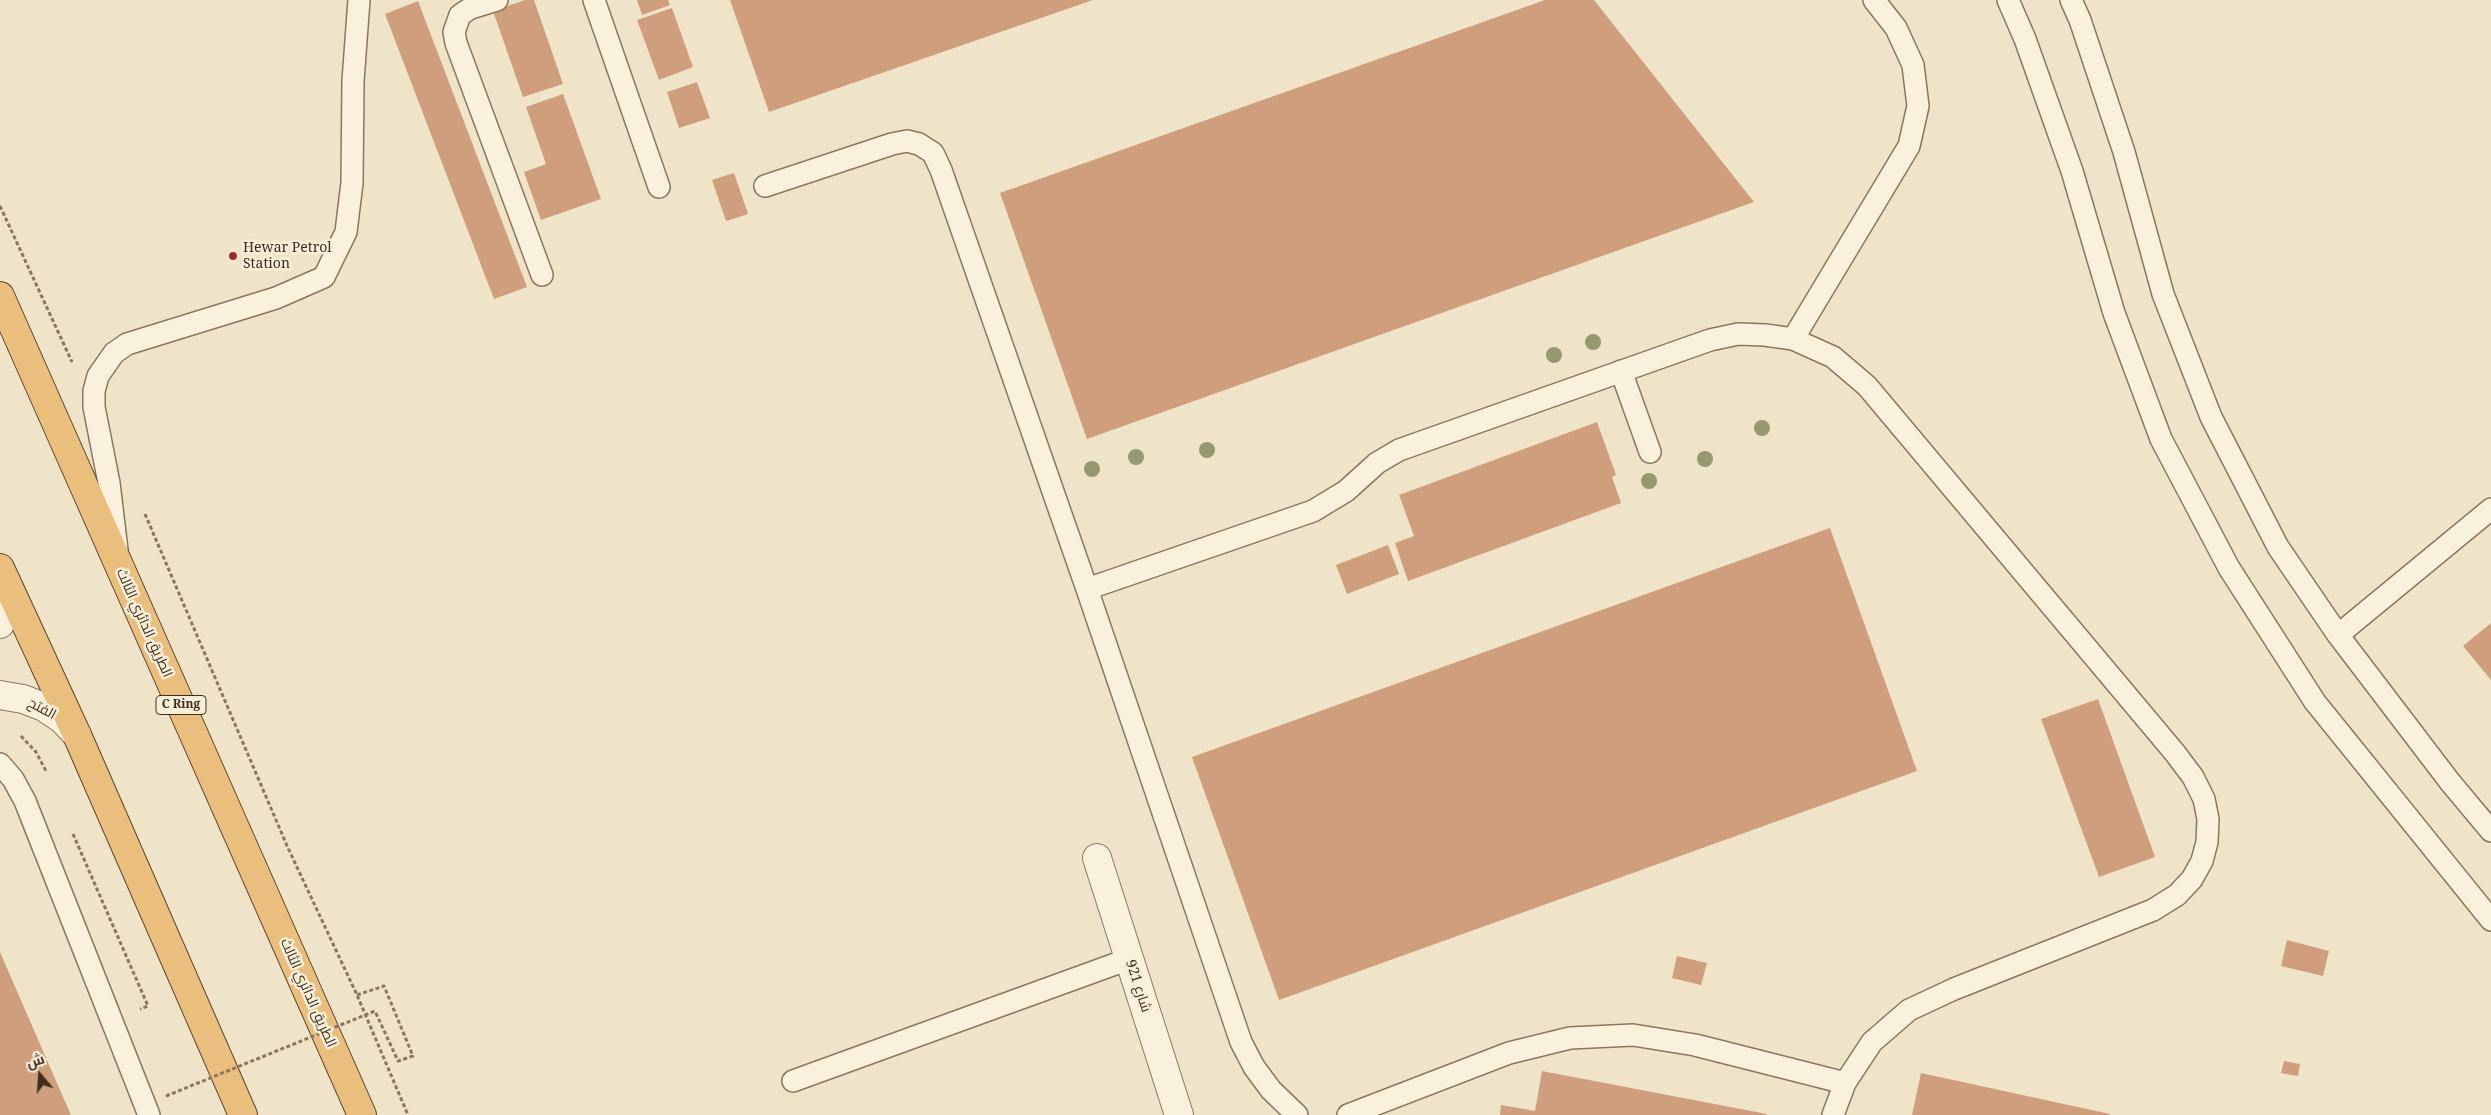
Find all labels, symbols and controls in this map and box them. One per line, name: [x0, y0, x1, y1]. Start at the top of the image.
place label: Hewar Petrol Station: [243, 240, 332, 272]
marker: Hewar Petrol Station: [227, 250, 239, 262]
street label: الطريق الدائري الثالث: [112, 566, 176, 680]
street label: الفتح: [25, 695, 59, 723]
road number: C Ring: [156, 696, 206, 714]
street label: الطريق الدائري الثالث: [276, 936, 340, 1050]
street label: شارع 921: [1122, 958, 1154, 1014]
text: ش: [24, 1048, 47, 1072]
north arrow: [15, 1050, 65, 1100]

